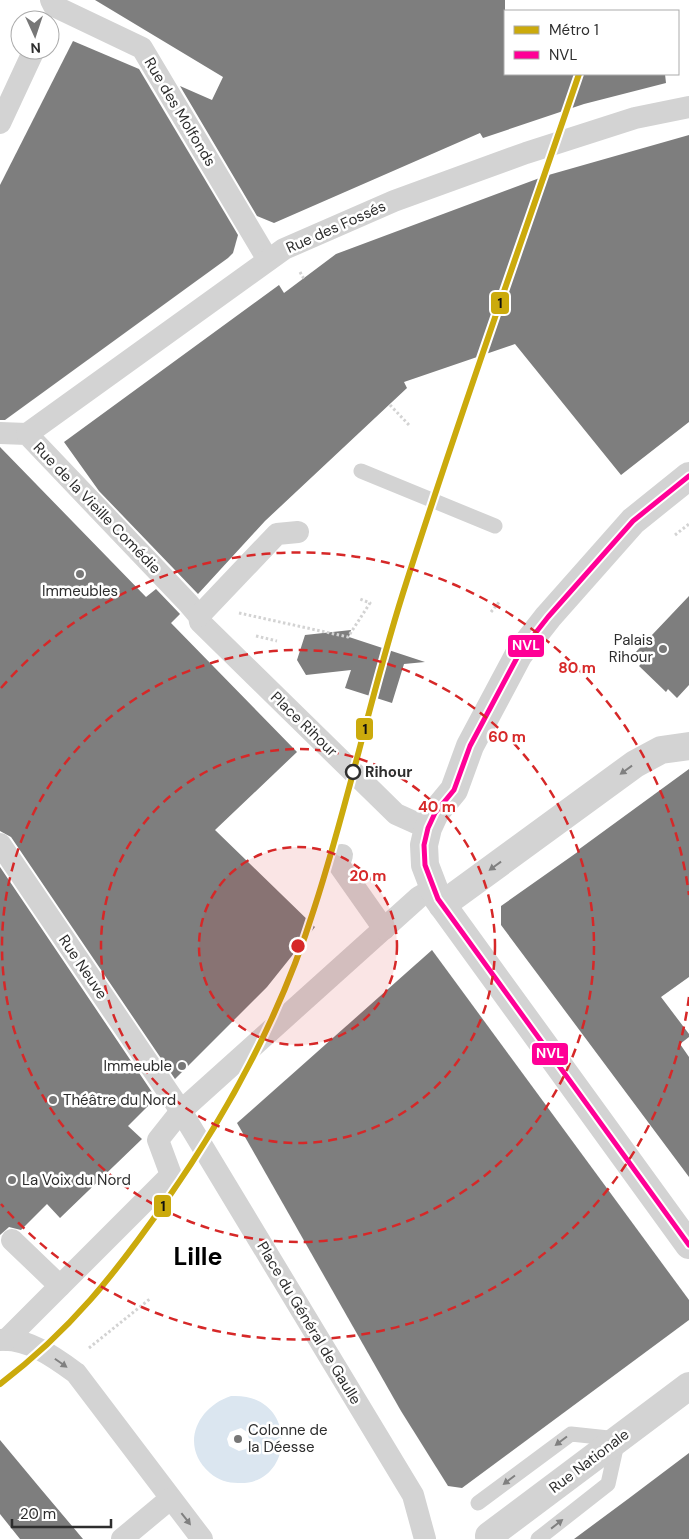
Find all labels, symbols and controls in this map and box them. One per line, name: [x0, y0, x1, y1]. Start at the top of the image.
north arrow: [10, 10, 60, 60]
legend: [504, 10, 679, 75]
text: Métro 1: [549, 20, 599, 40]
text: N: [30, 39, 41, 57]
text: NVL: [549, 45, 577, 65]
street label: Rue des Molfonds: [140, 54, 220, 170]
street label: Rue des Fossés: [283, 196, 389, 258]
line badge: 1: [490, 291, 510, 315]
text: 1: [497, 294, 503, 312]
street label: Rue de la Vieille Comédie: [29, 438, 165, 578]
marker: Immeubles: [74, 568, 86, 580]
place label: Immeubles: [42, 581, 118, 601]
place label: Palais Rihour: [609, 630, 653, 667]
line badge: NVL: [507, 634, 545, 658]
text: NVL: [512, 636, 540, 654]
marker: Palais Rihour: [657, 643, 669, 655]
text: 80 m: [558, 658, 596, 678]
street label: Place Rihour: [266, 687, 342, 761]
line badge: 1: [355, 717, 374, 741]
text: 1: [362, 720, 368, 738]
text: 60 m: [488, 727, 526, 747]
place label: Rihour: [365, 762, 412, 782]
marker: Rihour: [345, 764, 361, 780]
one-way arrow: [620, 765, 633, 775]
text: 40 m: [418, 797, 456, 817]
one-way arrow: [488, 861, 502, 871]
text: 20 m: [350, 866, 386, 886]
street label: Rue Neuve: [54, 931, 112, 1003]
centre of rings: [289, 937, 307, 955]
line badge: NVL: [531, 1042, 569, 1066]
text: NVL: [536, 1044, 564, 1062]
place label: Immeuble: [103, 1056, 172, 1076]
marker: Immeuble: [176, 1060, 188, 1072]
place label: Théâtre du Nord: [63, 1090, 176, 1110]
marker: Théâtre du Nord: [47, 1094, 59, 1106]
place label: La Voix du Nord: [22, 1170, 131, 1190]
marker: La Voix du Nord: [6, 1174, 18, 1186]
line badge: 1: [153, 1194, 172, 1218]
text: 1: [160, 1197, 166, 1215]
street label: Place du Général de Gaulle: [252, 1238, 366, 1408]
district label: Lille: [173, 1240, 223, 1273]
one-way arrow: [54, 1358, 68, 1368]
place label: Colonne de la Déesse: [248, 1420, 328, 1457]
street label: Rue Nationale: [545, 1424, 633, 1498]
marker: Colonne de la Déesse: [232, 1433, 244, 1445]
one-way arrow: [555, 1436, 568, 1447]
one-way arrow: [502, 1475, 516, 1485]
scale bar: [12, 1496, 111, 1528]
text: 20 m: [20, 1504, 56, 1524]
one-way arrow: [180, 1512, 191, 1525]
one-way arrow: [550, 1519, 563, 1530]

